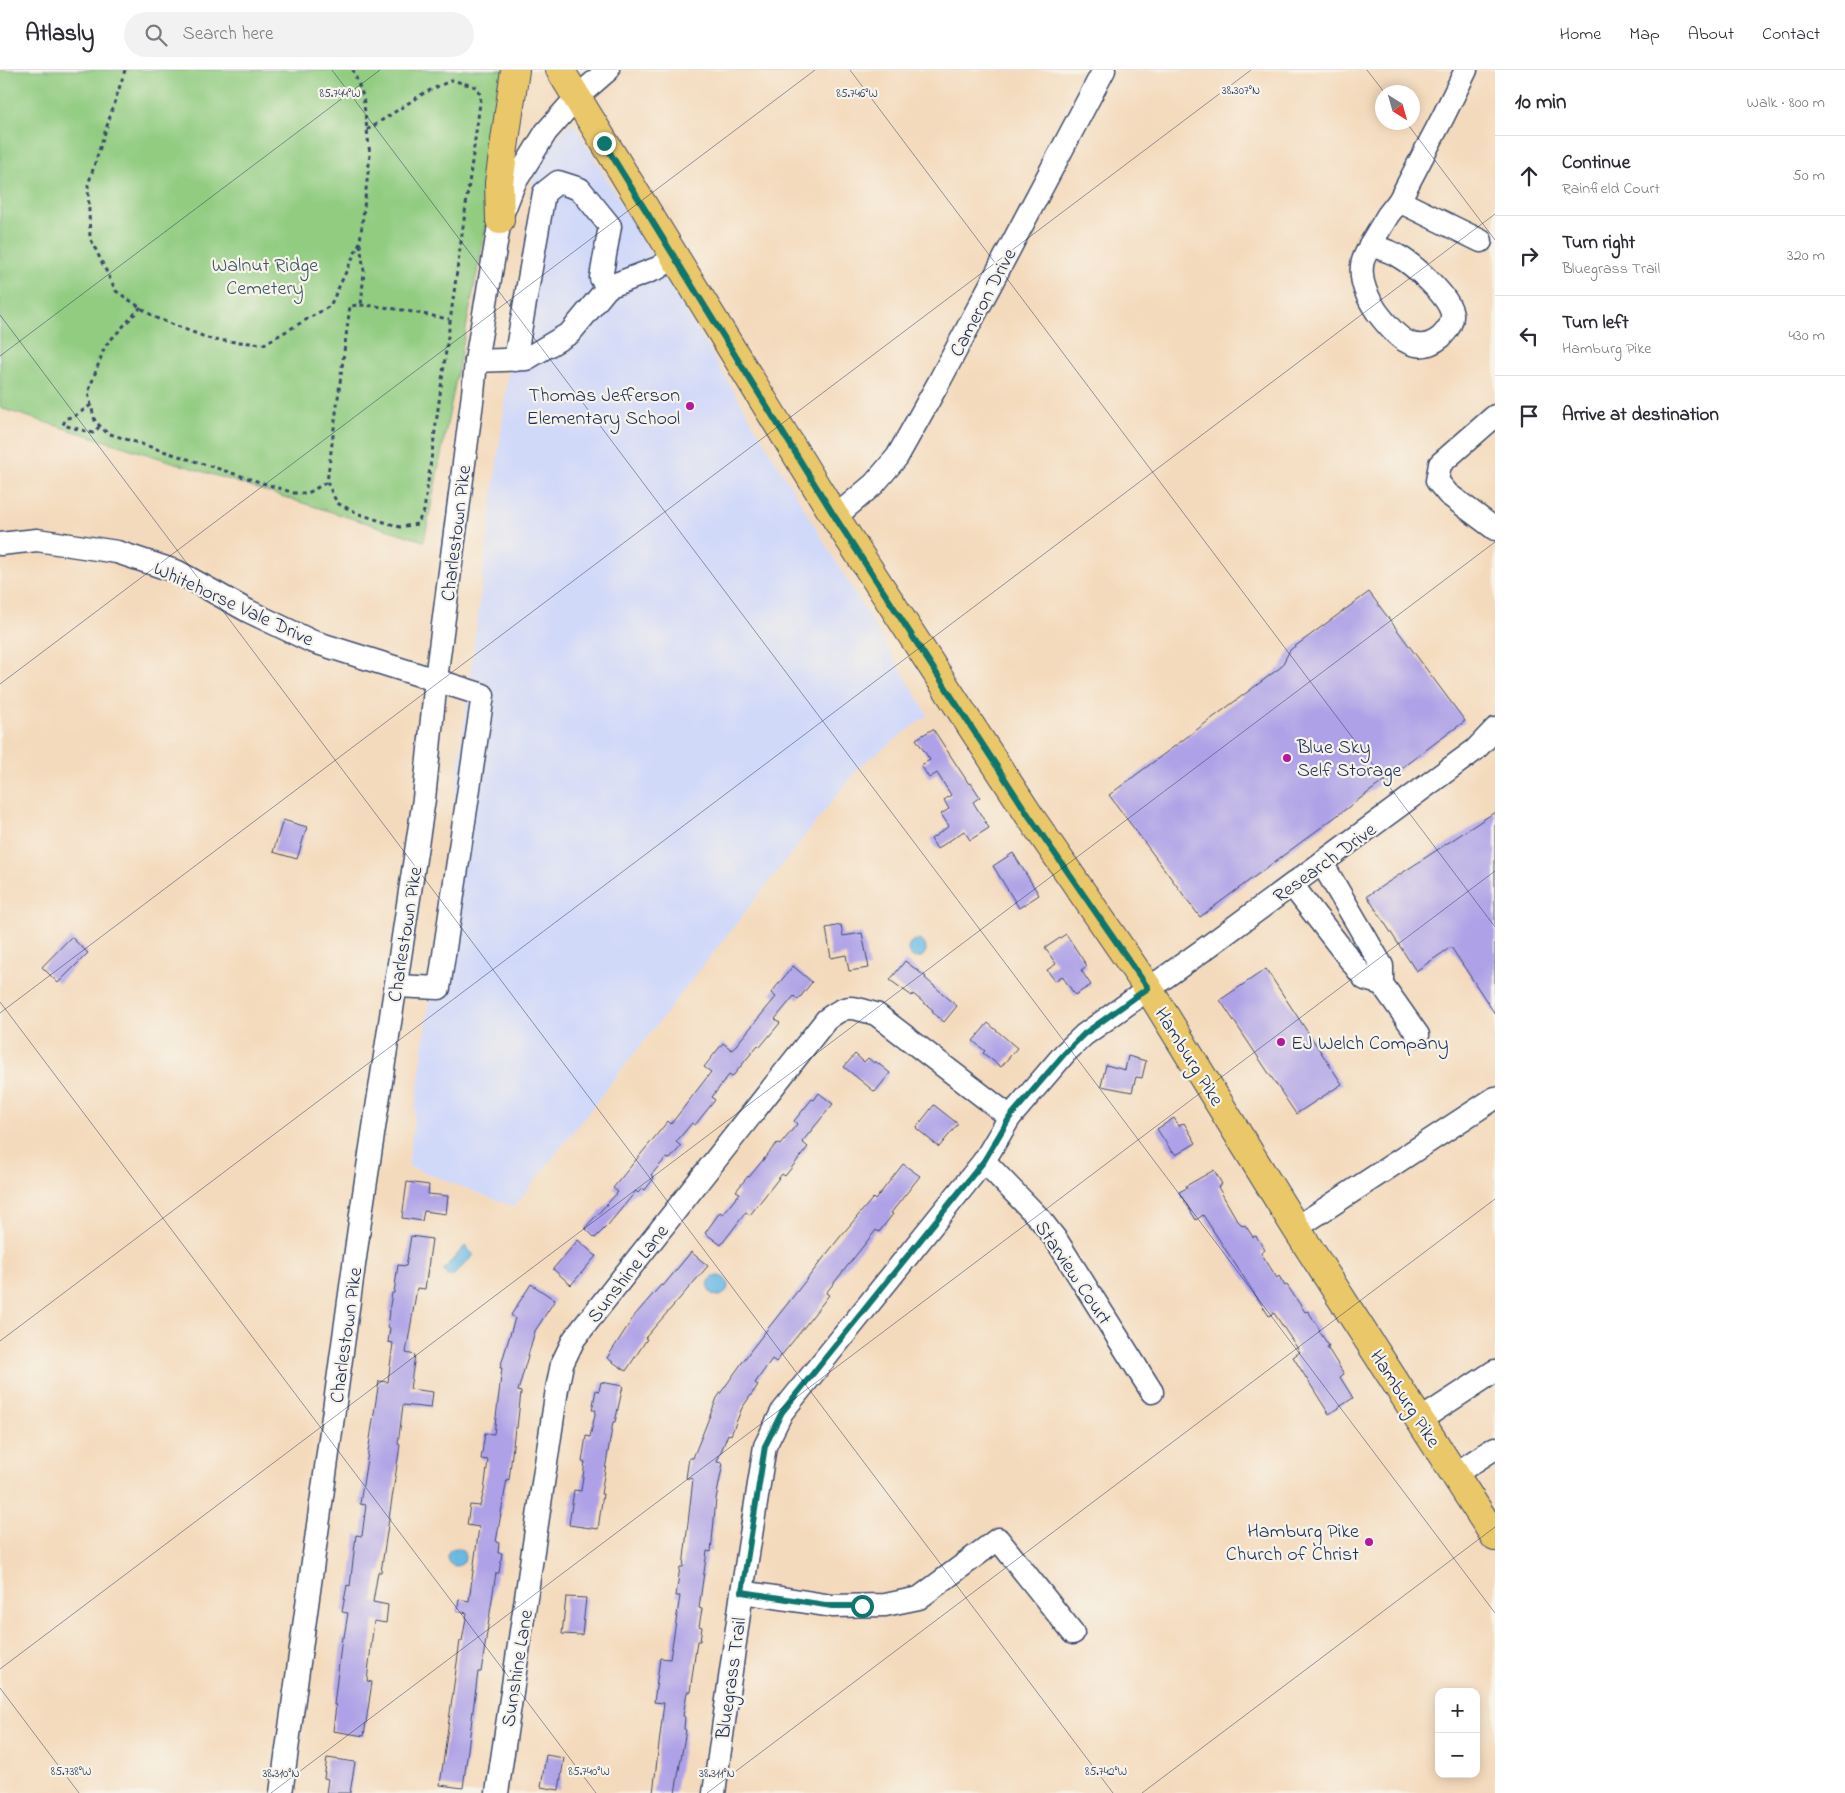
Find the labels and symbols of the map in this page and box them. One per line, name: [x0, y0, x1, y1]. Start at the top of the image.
text: 38.307°N: [1222, 82, 1260, 100]
text: 85.744°W: [319, 85, 361, 103]
text: 85.746°W: [836, 85, 878, 103]
north arrow: [1375, 85, 1420, 130]
route end: [593, 132, 616, 155]
street label: Cameron Drive: [943, 244, 1025, 363]
park label: Walnut Ridge Cemetery: [212, 252, 318, 304]
place label: Thomas Jefferson Elementary School: [527, 382, 680, 434]
marker: Thomas Jefferson Elementary School: [684, 400, 696, 412]
street label: Charlestown Pike: [435, 464, 480, 603]
street label: Whitehorse Vale Drive: [148, 555, 318, 655]
place label: Blue Sky Self Storage: [1296, 734, 1401, 787]
marker: Blue Sky Self Storage: [1281, 752, 1293, 764]
street label: Research Drive: [1268, 817, 1383, 911]
street label: Charlestown Pike: [381, 865, 431, 1004]
street label: Hamburg Pike: [1145, 1002, 1230, 1113]
place label: EJ Welch Company: [1291, 1030, 1449, 1059]
marker: EJ Welch Company: [1275, 1036, 1287, 1048]
street label: Starview Court: [1026, 1215, 1118, 1332]
street label: Sunshine Lane: [581, 1219, 677, 1330]
street label: Charlestown Pike: [324, 1266, 371, 1405]
street label: Hamburg Pike: [1360, 1345, 1447, 1455]
place label: Hamburg Pike Church of Christ: [1226, 1518, 1359, 1570]
marker: Hamburg Pike Church of Christ: [1363, 1536, 1375, 1548]
route start: [851, 1595, 874, 1618]
street label: Sunshine Lane: [495, 1608, 542, 1729]
street label: Bluegrass Trail: [709, 1616, 756, 1742]
text: 85.738°W: [51, 1763, 91, 1781]
text: 85.740°W: [568, 1763, 610, 1781]
text: 85.742°W: [1085, 1763, 1127, 1781]
text: 38.310°N: [262, 1765, 300, 1783]
text: 38.311°N: [699, 1765, 735, 1783]

